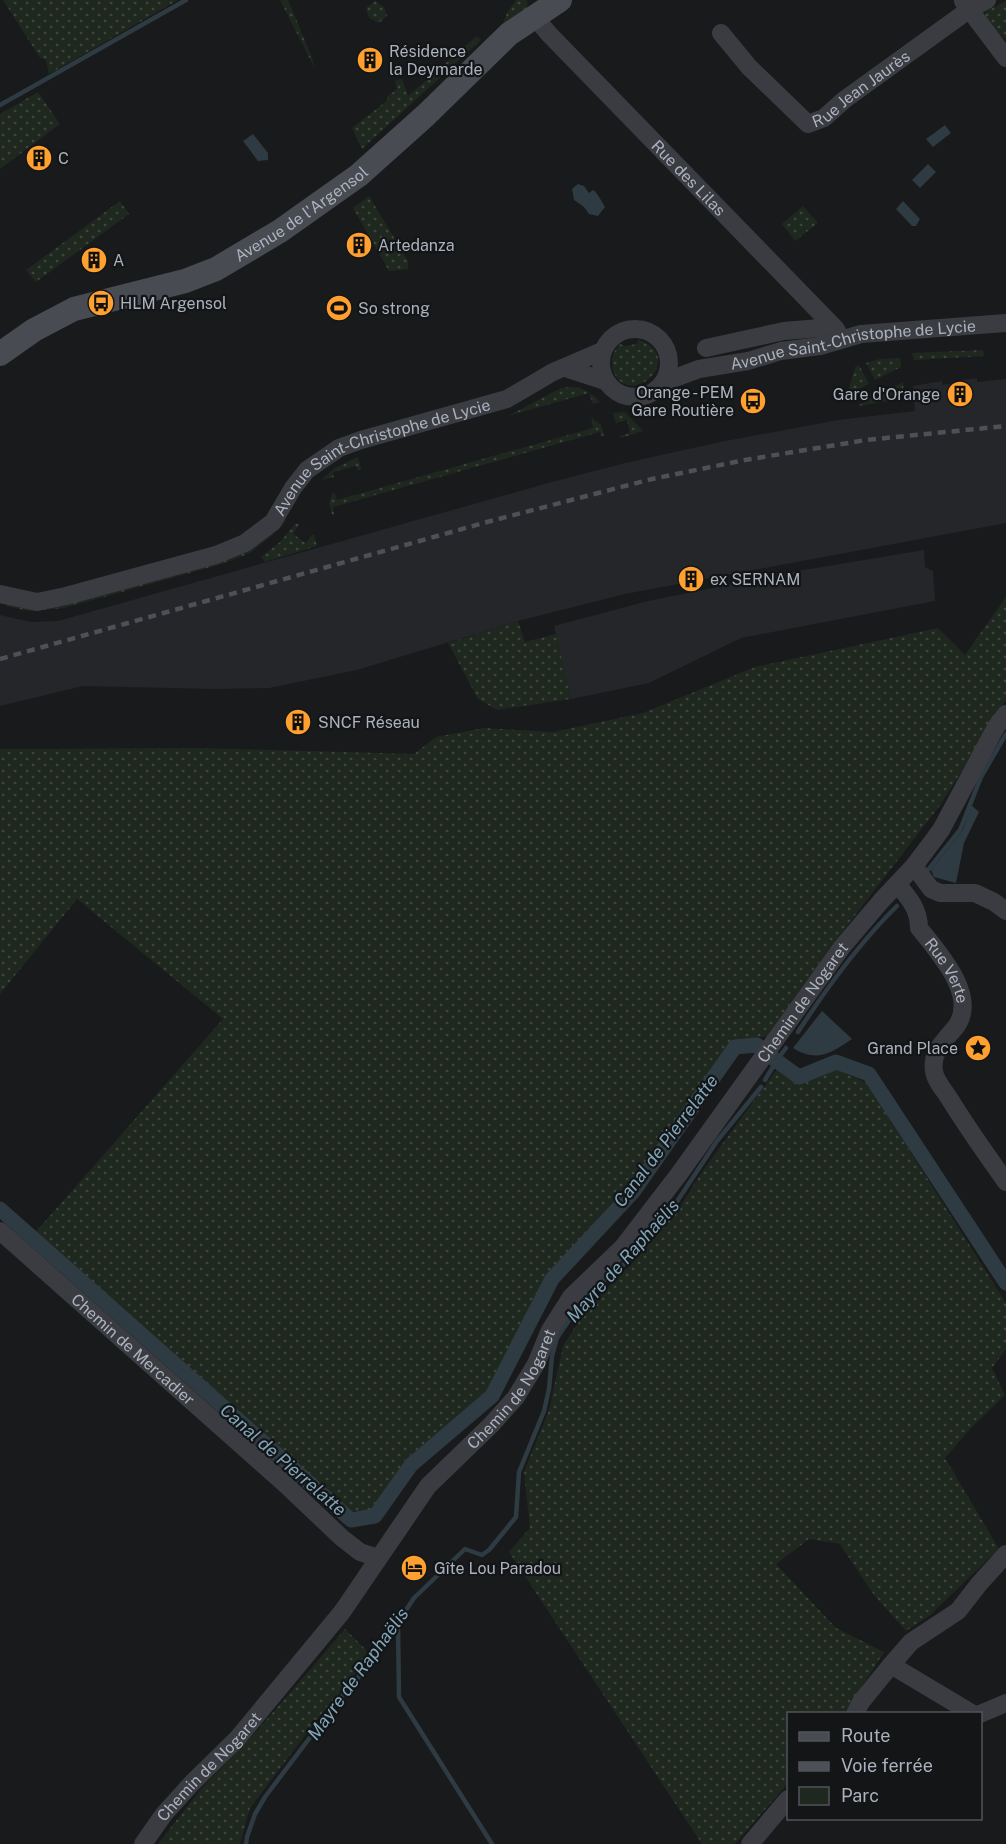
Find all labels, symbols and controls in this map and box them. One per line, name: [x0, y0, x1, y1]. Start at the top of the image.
place label: Résidence la Deymarde: [389, 42, 483, 79]
building icon: Résidence la Deymarde: [355, 45, 385, 75]
street label: Rue Jean Jaurès: [810, 47, 914, 132]
street label: Rue des Lilas: [647, 136, 730, 220]
building icon: C: [24, 143, 54, 173]
place label: C: [58, 149, 69, 168]
street label: Avenue de l'Argensol: [231, 163, 372, 266]
building icon: Artedanza: [344, 230, 374, 260]
place label: Artedanza: [378, 236, 455, 255]
building icon: A: [79, 245, 109, 275]
place label: A: [113, 251, 124, 270]
bus stop icon: HLM Argensol: [86, 288, 116, 318]
sports icon: So strong: [324, 293, 354, 323]
place label: HLM Argensol: [120, 294, 227, 313]
place label: So strong: [358, 299, 430, 318]
street label: Avenue Saint-Christophe de Lycie: [729, 316, 977, 374]
building icon: Gare d'Orange: [945, 379, 975, 409]
place label: Orange - PEM Gare Routière: [631, 383, 734, 420]
place label: Gare d'Orange: [833, 385, 940, 404]
bus stop icon: Orange - PEM Gare Routière: [738, 386, 768, 416]
street label: Avenue Saint-Christophe de Lycie: [270, 395, 492, 519]
building icon: ex SERNAM: [676, 564, 706, 594]
place label: ex SERNAM: [710, 570, 801, 589]
building icon: SNCF Réseau: [283, 707, 313, 737]
place label: SNCF Réseau: [318, 713, 420, 732]
street label: Rue Verte: [921, 934, 972, 1005]
street label: Chemin de Nogaret: [753, 938, 852, 1066]
place icon: Grand Place: [963, 1033, 993, 1063]
place label: Grand Place: [867, 1039, 958, 1058]
water label: Canal de Pierrelatte: [609, 1070, 722, 1211]
water label: Mayre de Raphaëlis: [562, 1195, 683, 1326]
street label: Chemin de Mercadier: [67, 1290, 198, 1409]
street label: Chemin de Nogaret: [463, 1326, 559, 1453]
water label: Canal de Pierrelatte: [216, 1399, 351, 1520]
hotel icon: Gîte Lou Paradou: [399, 1553, 429, 1583]
place label: Gîte Lou Paradou: [434, 1559, 561, 1578]
water label: Mayre de Raphaëlis: [303, 1603, 413, 1744]
street label: Chemin de Nogaret: [153, 1708, 265, 1825]
legend: [787, 1712, 982, 1820]
text: Route: [841, 1725, 890, 1746]
text: Voie ferrée: [841, 1755, 933, 1776]
text: Parc: [841, 1785, 879, 1806]

